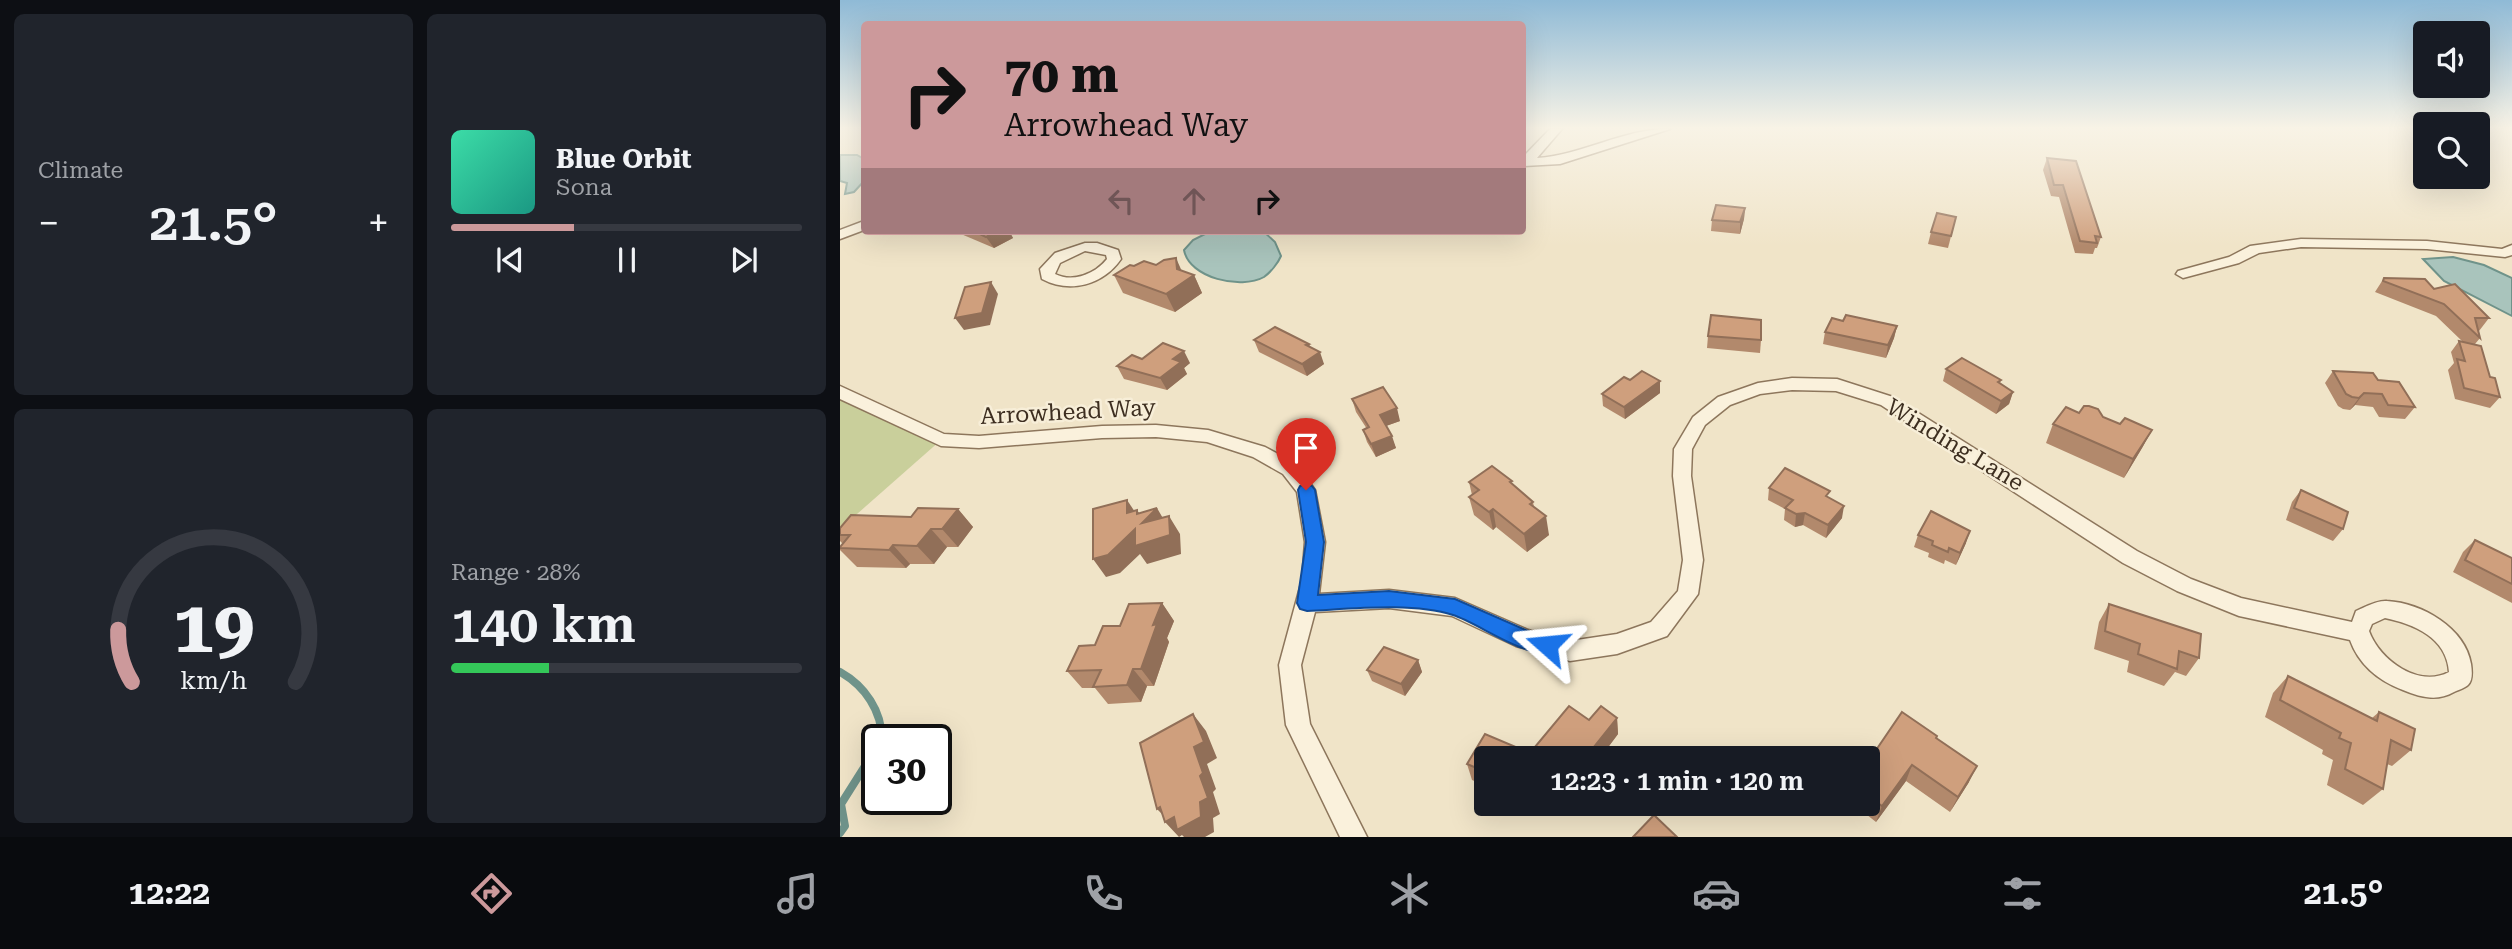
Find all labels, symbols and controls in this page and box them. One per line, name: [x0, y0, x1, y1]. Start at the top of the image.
map controls: [2413, 21, 2490, 189]
button: sound: [2413, 21, 2490, 98]
text: 70 m: [1004, 47, 1119, 104]
icon: right: [889, 49, 980, 140]
text: Arrowhead Way: [1004, 106, 1248, 144]
button: search: [2413, 112, 2490, 189]
text: Blue Orbit: [556, 144, 692, 174]
text: Climate: [38, 157, 123, 184]
text: Sona: [556, 174, 612, 201]
icon: left: [1102, 182, 1140, 220]
icon: ahead: [1175, 182, 1213, 220]
icon: right: [1248, 182, 1286, 220]
text: 21.5°: [149, 192, 278, 253]
text: −: [38, 201, 59, 245]
text: +: [368, 201, 389, 245]
icon: previous: [491, 241, 529, 279]
icon: pause: [608, 241, 646, 279]
icon: next: [725, 241, 763, 279]
street label: Winding Lane: [1881, 393, 2029, 497]
street label: Arrowhead Way: [980, 394, 1157, 430]
pin: [1276, 418, 1336, 490]
icon: arrive: [1287, 429, 1325, 467]
text: Range · 28%: [451, 559, 580, 586]
text: 19: [173, 585, 254, 670]
text: 140 km: [451, 594, 636, 655]
position arrow: [1510, 608, 1584, 682]
text: km/h: [180, 666, 247, 695]
speed limit sign: 30: [861, 724, 952, 815]
text: 12:23 · 1 min · 120 m: [1550, 766, 1804, 796]
icon: directions: [467, 869, 516, 918]
icon: music: [773, 869, 822, 918]
icon: phone: [1079, 869, 1128, 918]
icon: climate: [1385, 869, 1434, 918]
icon: car: [1692, 869, 1741, 918]
icon: filters: [1998, 869, 2047, 918]
text: 12:22: [129, 874, 210, 912]
text: 21.5°: [2304, 874, 2383, 912]

